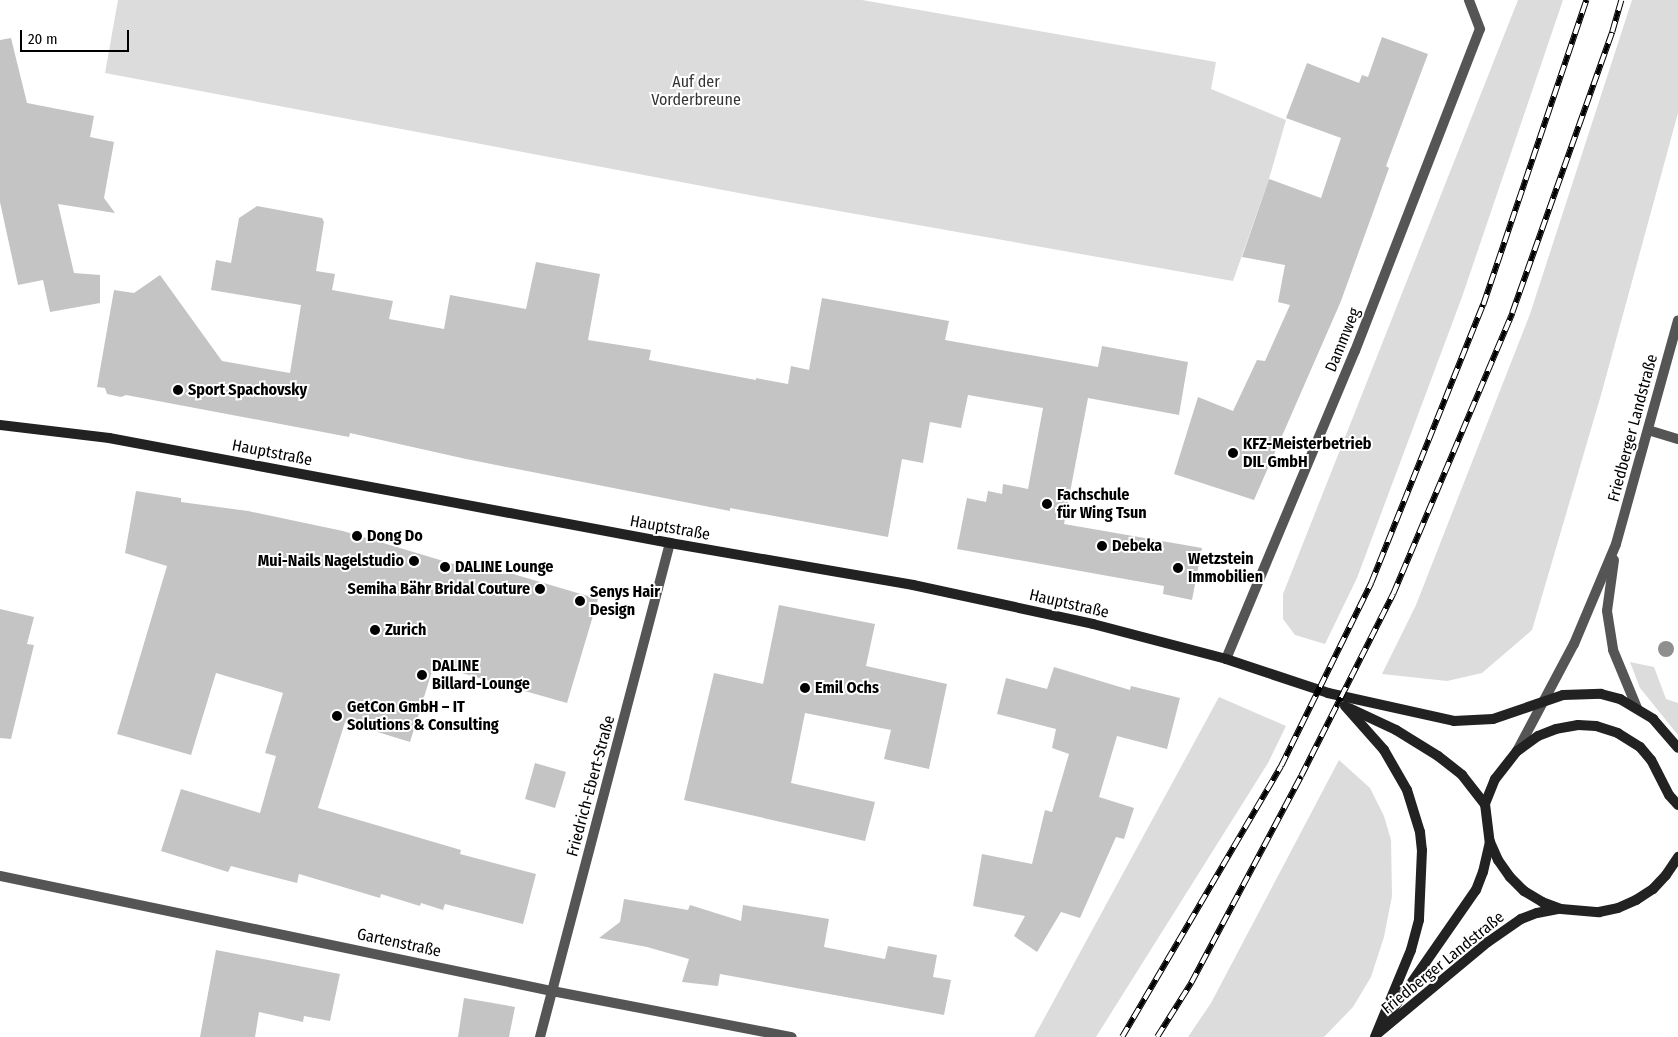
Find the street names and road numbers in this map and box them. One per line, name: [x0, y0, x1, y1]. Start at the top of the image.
street label: Dammweg: [1321, 305, 1365, 375]
street label: Friedberger Landstraße: [1604, 352, 1662, 504]
street label: Hauptstraße: [230, 436, 314, 470]
street label: Hauptstraße: [628, 512, 712, 544]
street label: Hauptstraße: [1027, 586, 1111, 622]
street label: Friedrich-Ebert-Straße: [563, 713, 619, 859]
street label: Friedberger Landstraße: [1378, 908, 1508, 1018]
street label: Gartenstraße: [355, 925, 443, 961]

